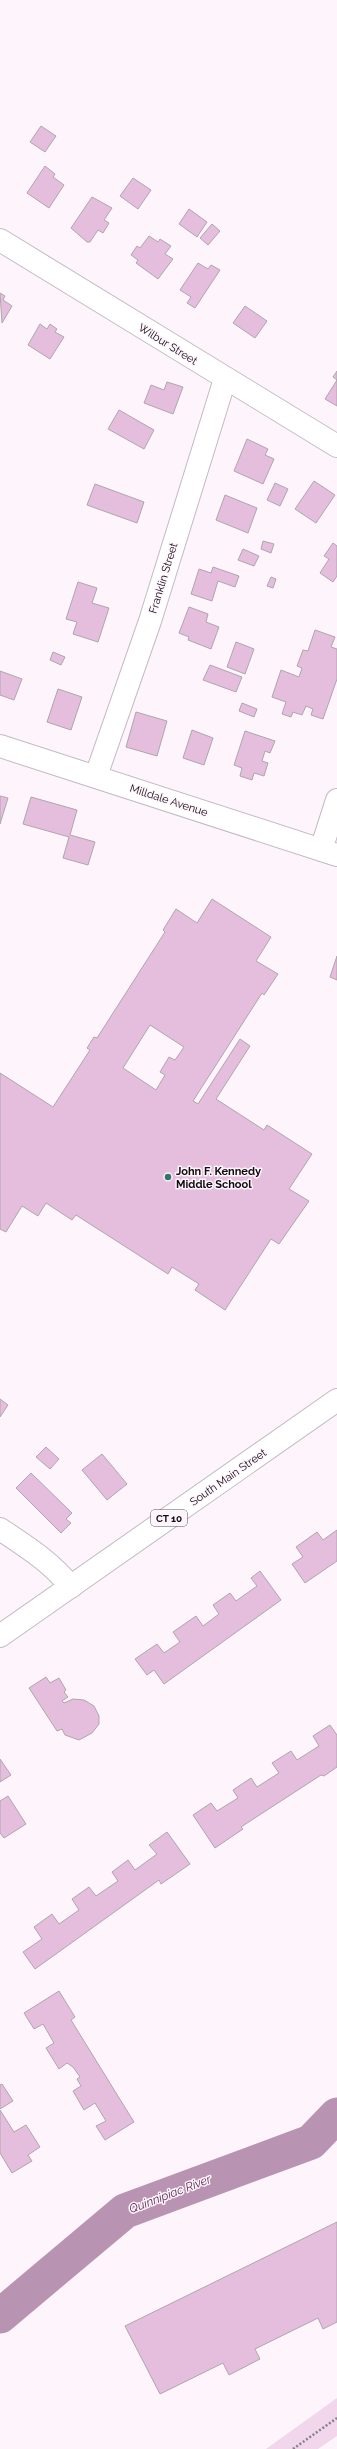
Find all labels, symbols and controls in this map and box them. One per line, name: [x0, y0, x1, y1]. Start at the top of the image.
street label: Wilbur Street: [136, 321, 200, 368]
street label: Franklin Street: [147, 541, 180, 615]
street label: Milldale Avenue: [128, 782, 210, 819]
place label: John F. Kennedy Middle School: [176, 1165, 261, 1191]
marker: John F. Kennedy Middle School: [163, 1172, 173, 1182]
street label: South Main Street: [188, 1446, 269, 1509]
road number: CT 10: [151, 1510, 187, 1526]
water label: Quinnipiac River: [127, 2172, 214, 2216]

